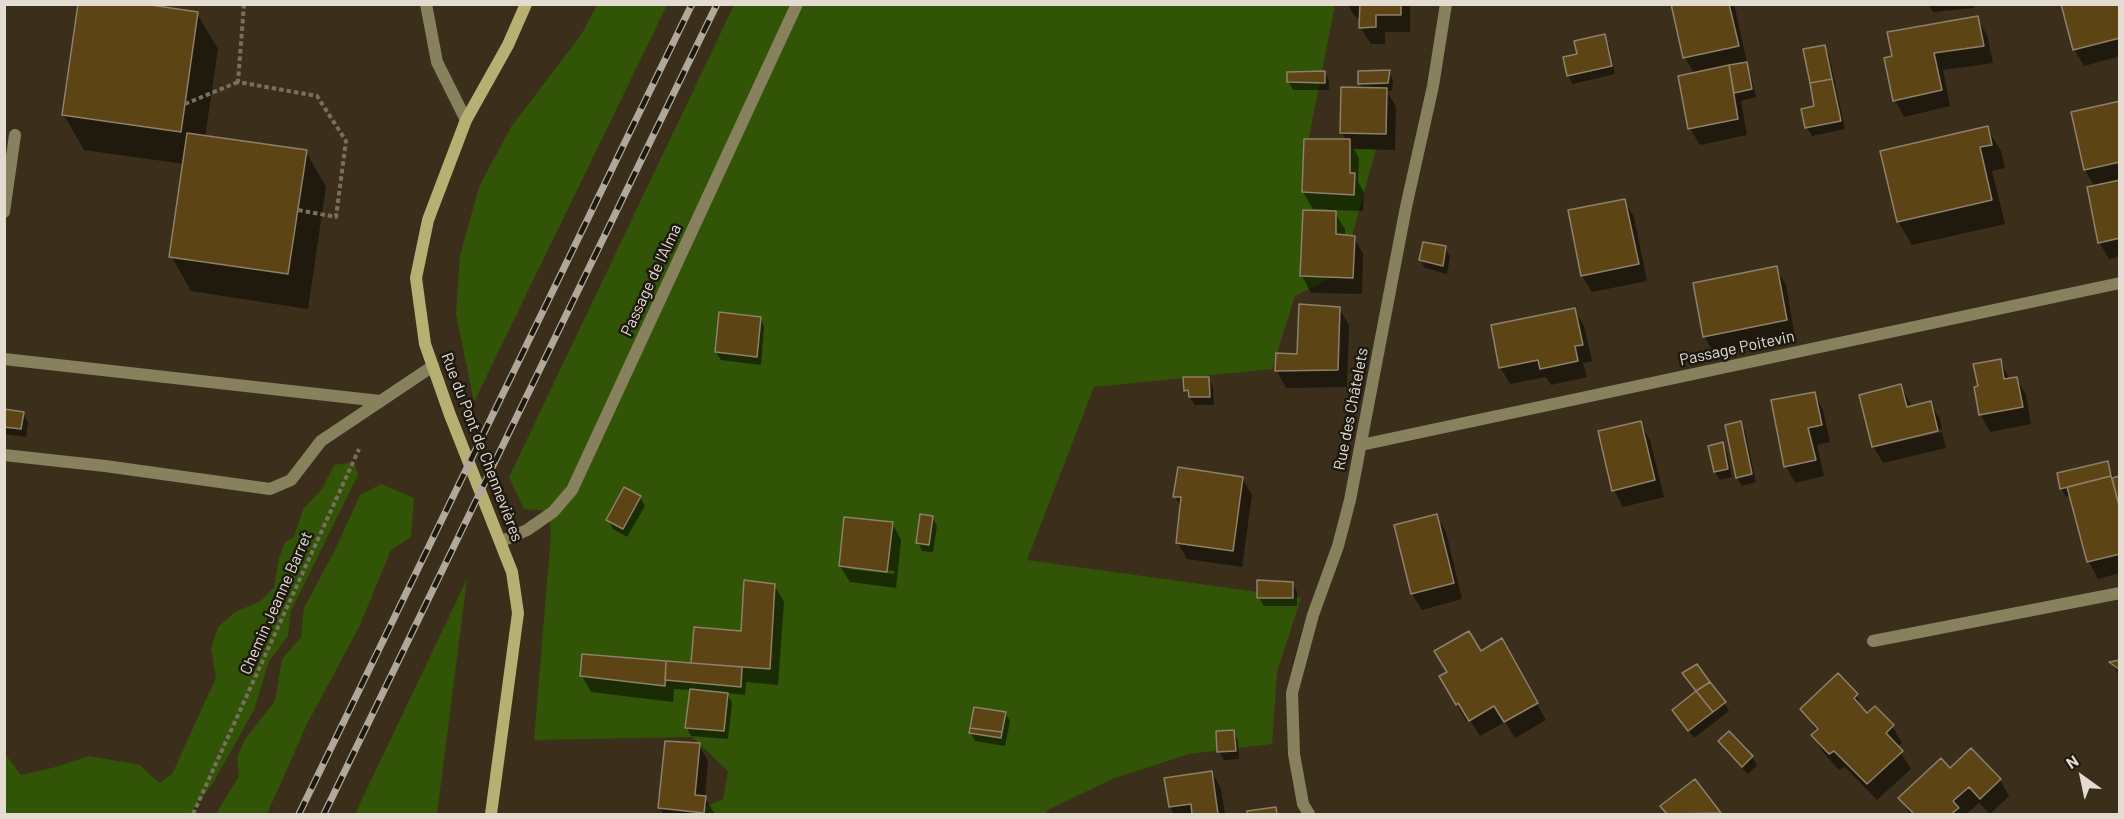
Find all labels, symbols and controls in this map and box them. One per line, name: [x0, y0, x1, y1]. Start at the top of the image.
street label: Passage de l'Alma: [617, 221, 685, 339]
street label: Passage Poitevin: [1678, 326, 1796, 370]
street label: Rue des Châtelets: [1330, 346, 1372, 472]
street label: Rue du Pont de Chennevières: [437, 350, 527, 544]
street label: Chemin Jeanne Barret: [236, 529, 316, 677]
north arrow: [2052, 747, 2112, 807]
text: N: [2062, 751, 2082, 772]

